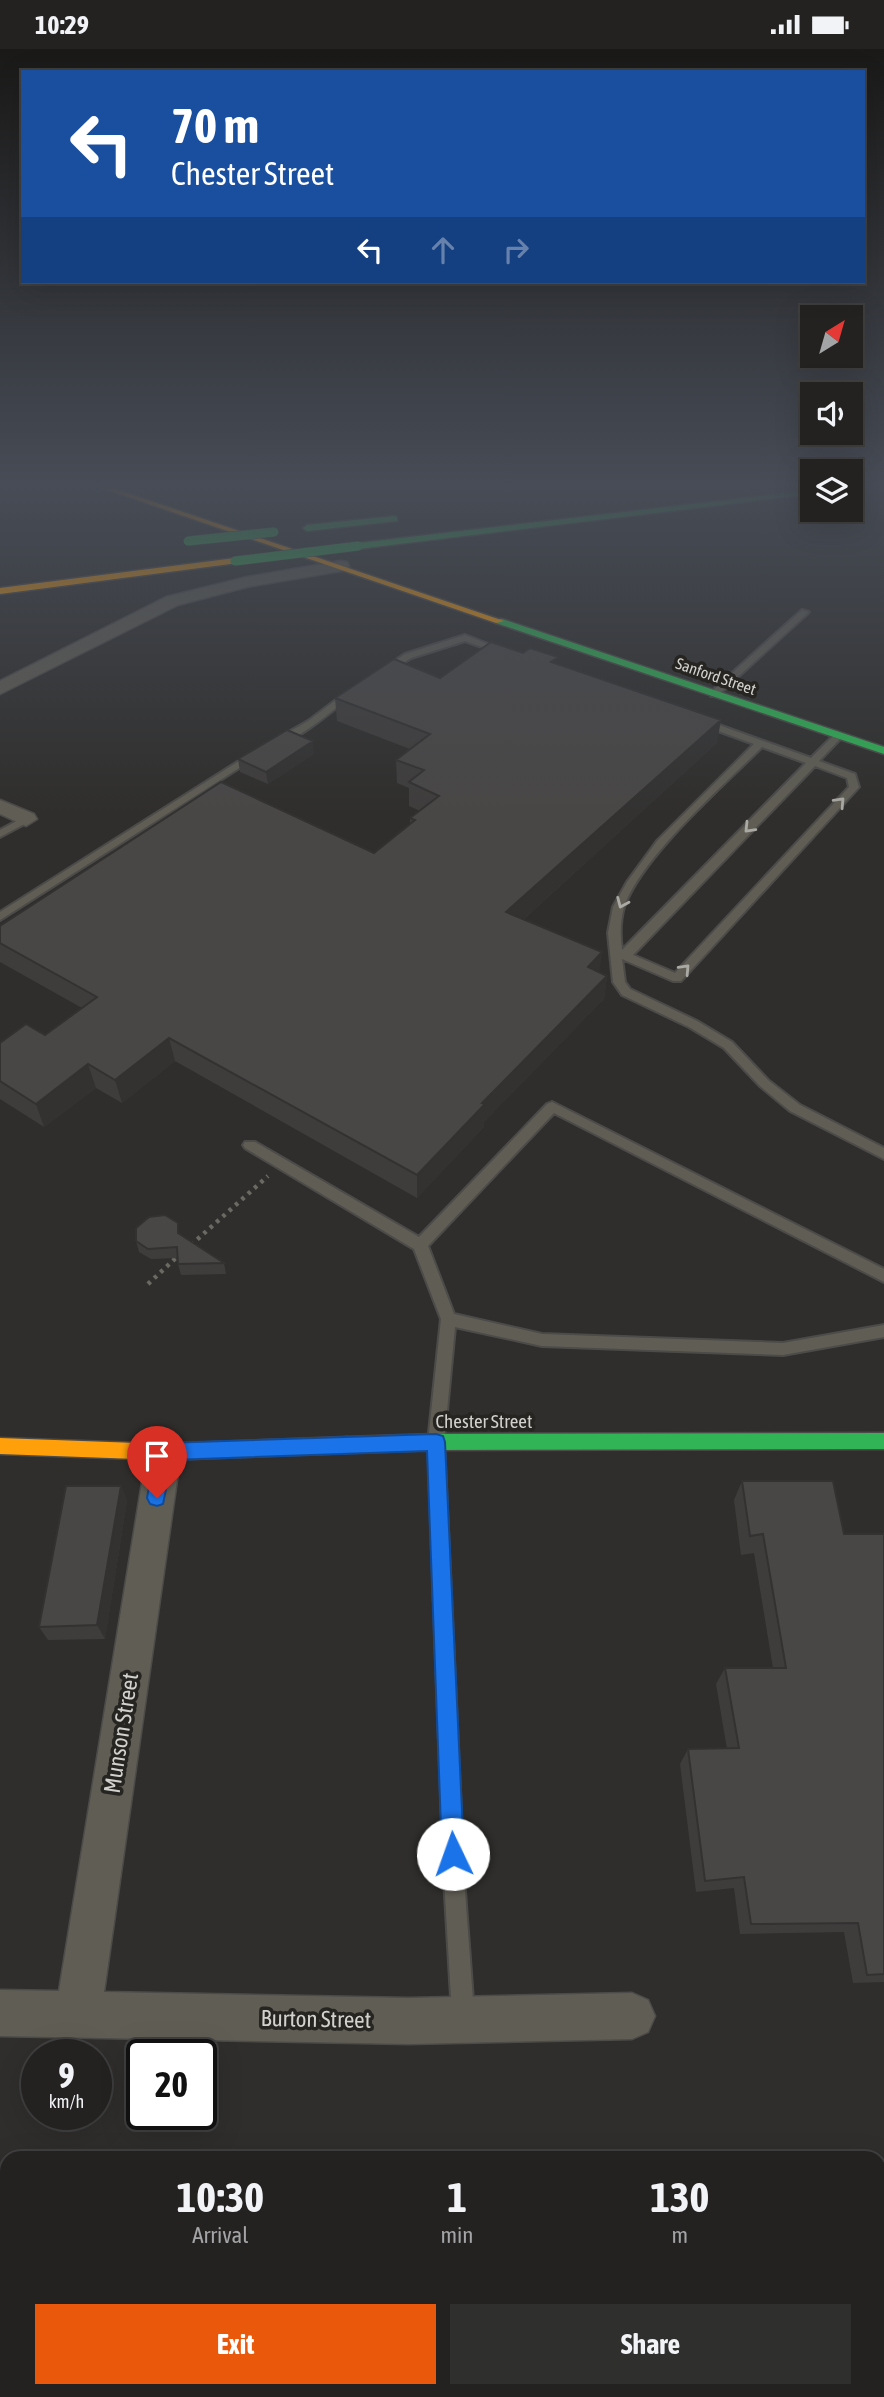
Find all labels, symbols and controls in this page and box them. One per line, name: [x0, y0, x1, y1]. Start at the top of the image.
text: 10:29: [35, 10, 89, 40]
text: 70 m: [171, 97, 259, 153]
icon: left: [56, 98, 147, 189]
text: Chester Street: [171, 155, 334, 192]
icon: left: [351, 231, 389, 269]
icon: ahead: [424, 231, 462, 269]
icon: right: [497, 231, 535, 269]
north arrow: [800, 305, 863, 367]
map controls: [800, 305, 863, 522]
button: sound: [800, 382, 863, 445]
button: layers: [800, 459, 863, 522]
street label: Sanford Street: [674, 654, 759, 698]
one-way arrow: [832, 797, 844, 810]
one-way arrow: [744, 820, 757, 833]
one-way arrow: [616, 896, 630, 908]
one-way arrow: [677, 964, 689, 977]
street label: Chester Street: [436, 1410, 532, 1432]
pin: [127, 1426, 187, 1498]
icon: arrive: [138, 1437, 176, 1475]
street label: Munson Street: [99, 1671, 143, 1795]
position arrow: [416, 1817, 490, 1891]
street label: Burton Street: [261, 2005, 371, 2033]
speed limit sign: 20: [126, 2039, 217, 2130]
text: 9: [58, 2055, 75, 2095]
text: km/h: [49, 2091, 84, 2112]
text: 10:30: [177, 2173, 264, 2221]
text: 1: [447, 2173, 467, 2221]
text: 130: [650, 2173, 709, 2221]
text: Arrival: [192, 2222, 248, 2248]
text: min: [441, 2222, 474, 2248]
text: m: [671, 2222, 688, 2248]
button: Exit: [35, 2304, 436, 2384]
button: Share: [450, 2304, 851, 2384]

